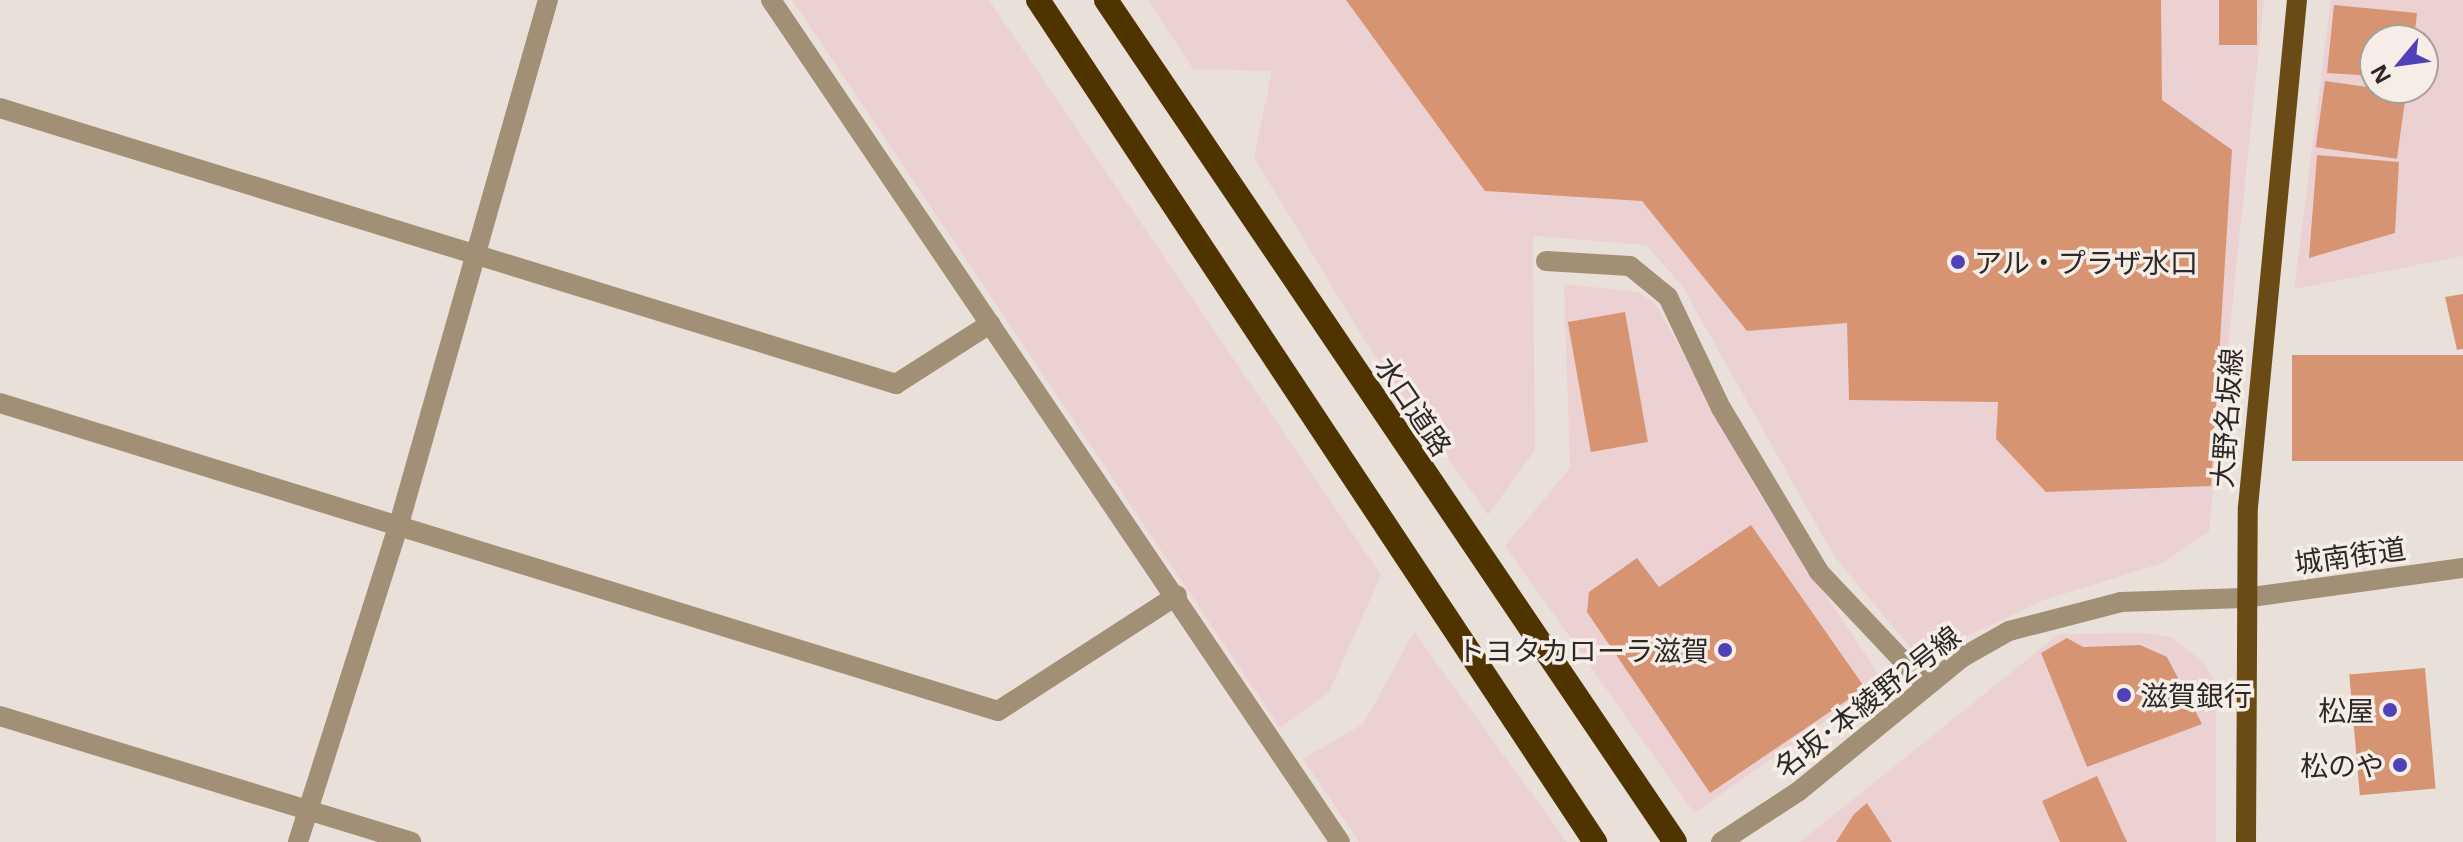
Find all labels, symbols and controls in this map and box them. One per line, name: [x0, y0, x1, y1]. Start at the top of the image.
north arrow: [2359, 24, 2439, 104]
text: N: [2362, 60, 2397, 90]
place label: アル・プラザ水口: [1974, 245, 2198, 279]
marker: アル・プラザ水口: [1949, 253, 1967, 271]
street label: 大野名坂線: [2204, 347, 2248, 489]
street label: 水口道路: [1369, 350, 1459, 462]
street label: 城南街道: [2292, 531, 2408, 579]
street label: 名坂･本綾野2号線: [1768, 618, 1966, 784]
place label: トヨタカローラ滋賀: [1457, 633, 1709, 667]
marker: トヨタカローラ滋賀: [1716, 641, 1734, 659]
place label: 滋賀銀行: [2140, 678, 2252, 712]
marker: 滋賀銀行: [2115, 686, 2133, 704]
place label: 松屋: [2318, 693, 2374, 727]
marker: 松屋: [2381, 701, 2399, 719]
place label: 松のや: [2300, 748, 2384, 782]
marker: 松のや: [2391, 756, 2409, 774]

